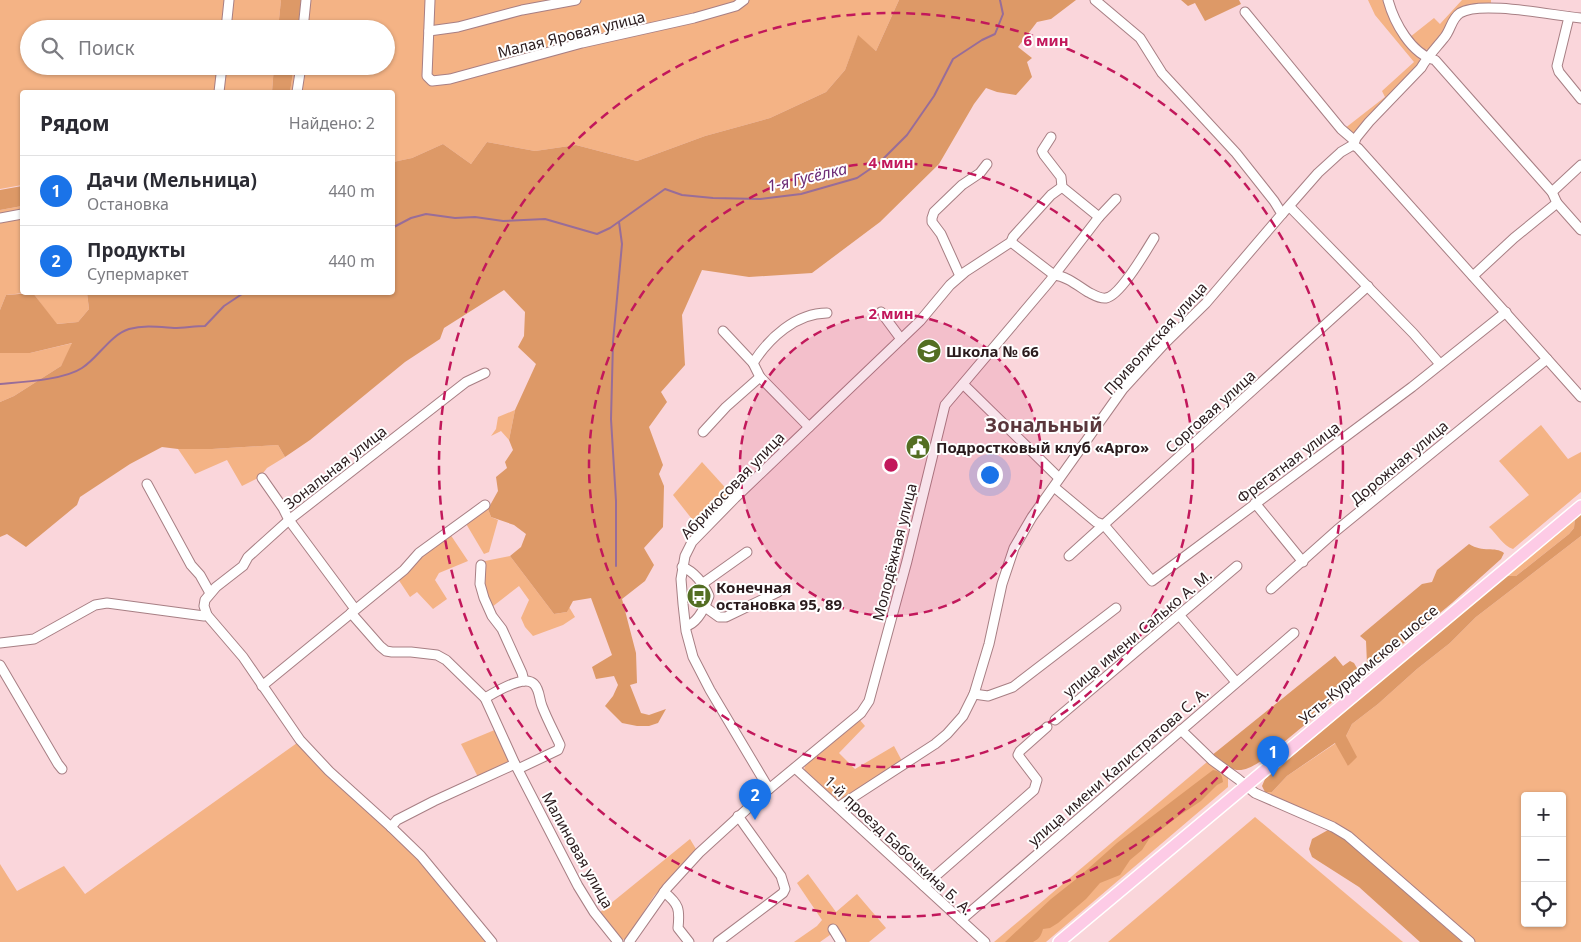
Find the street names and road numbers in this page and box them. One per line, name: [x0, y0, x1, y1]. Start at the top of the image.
street label: Малая Яровая улица: [495, 6, 647, 62]
street label: Приволжская улица: [1099, 277, 1211, 399]
street label: Сорговая улица: [1161, 365, 1259, 457]
street label: Дорожная улица: [1346, 415, 1452, 509]
street label: Фрегатная улица: [1232, 417, 1344, 507]
street label: Зональная улица: [280, 421, 390, 513]
street label: Абрикосовая улица: [676, 427, 788, 543]
street label: Молодёжная улица: [867, 481, 921, 623]
street label: улица имени Салько А. М.: [1058, 565, 1216, 701]
street label: Усть-Курдюмское шоссе: [1294, 600, 1442, 728]
street label: улица имени Калистратова С. А.: [1024, 682, 1212, 850]
street label: 1-й проезд Бабочкина Б. А.: [821, 771, 977, 919]
street label: Малиновая улица: [538, 788, 618, 912]

